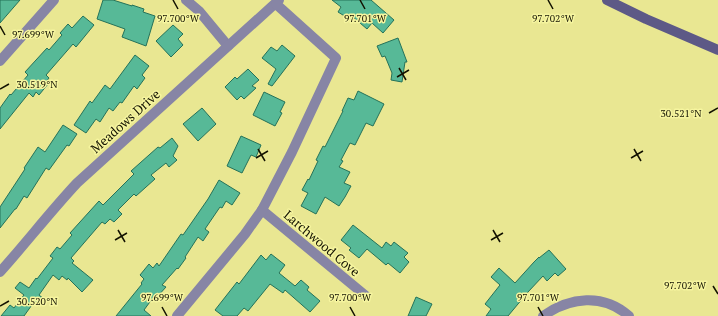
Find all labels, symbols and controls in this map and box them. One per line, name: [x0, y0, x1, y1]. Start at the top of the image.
text: 97.700°W: [157, 12, 200, 25]
text: 97.701°W: [344, 12, 387, 25]
text: 97.702°W: [532, 12, 575, 25]
text: 97.699°W: [12, 28, 55, 41]
text: 30.519°N: [17, 78, 58, 91]
street label: Meadows Drive: [86, 85, 164, 157]
text: 30.521°N: [661, 107, 702, 120]
street label: Larchwood Cove: [280, 206, 364, 280]
text: 97.702°W: [664, 279, 707, 292]
text: 97.699°W: [141, 291, 184, 304]
text: 97.700°W: [329, 291, 372, 304]
text: 97.701°W: [517, 291, 560, 304]
text: 30.520°N: [17, 295, 58, 308]

